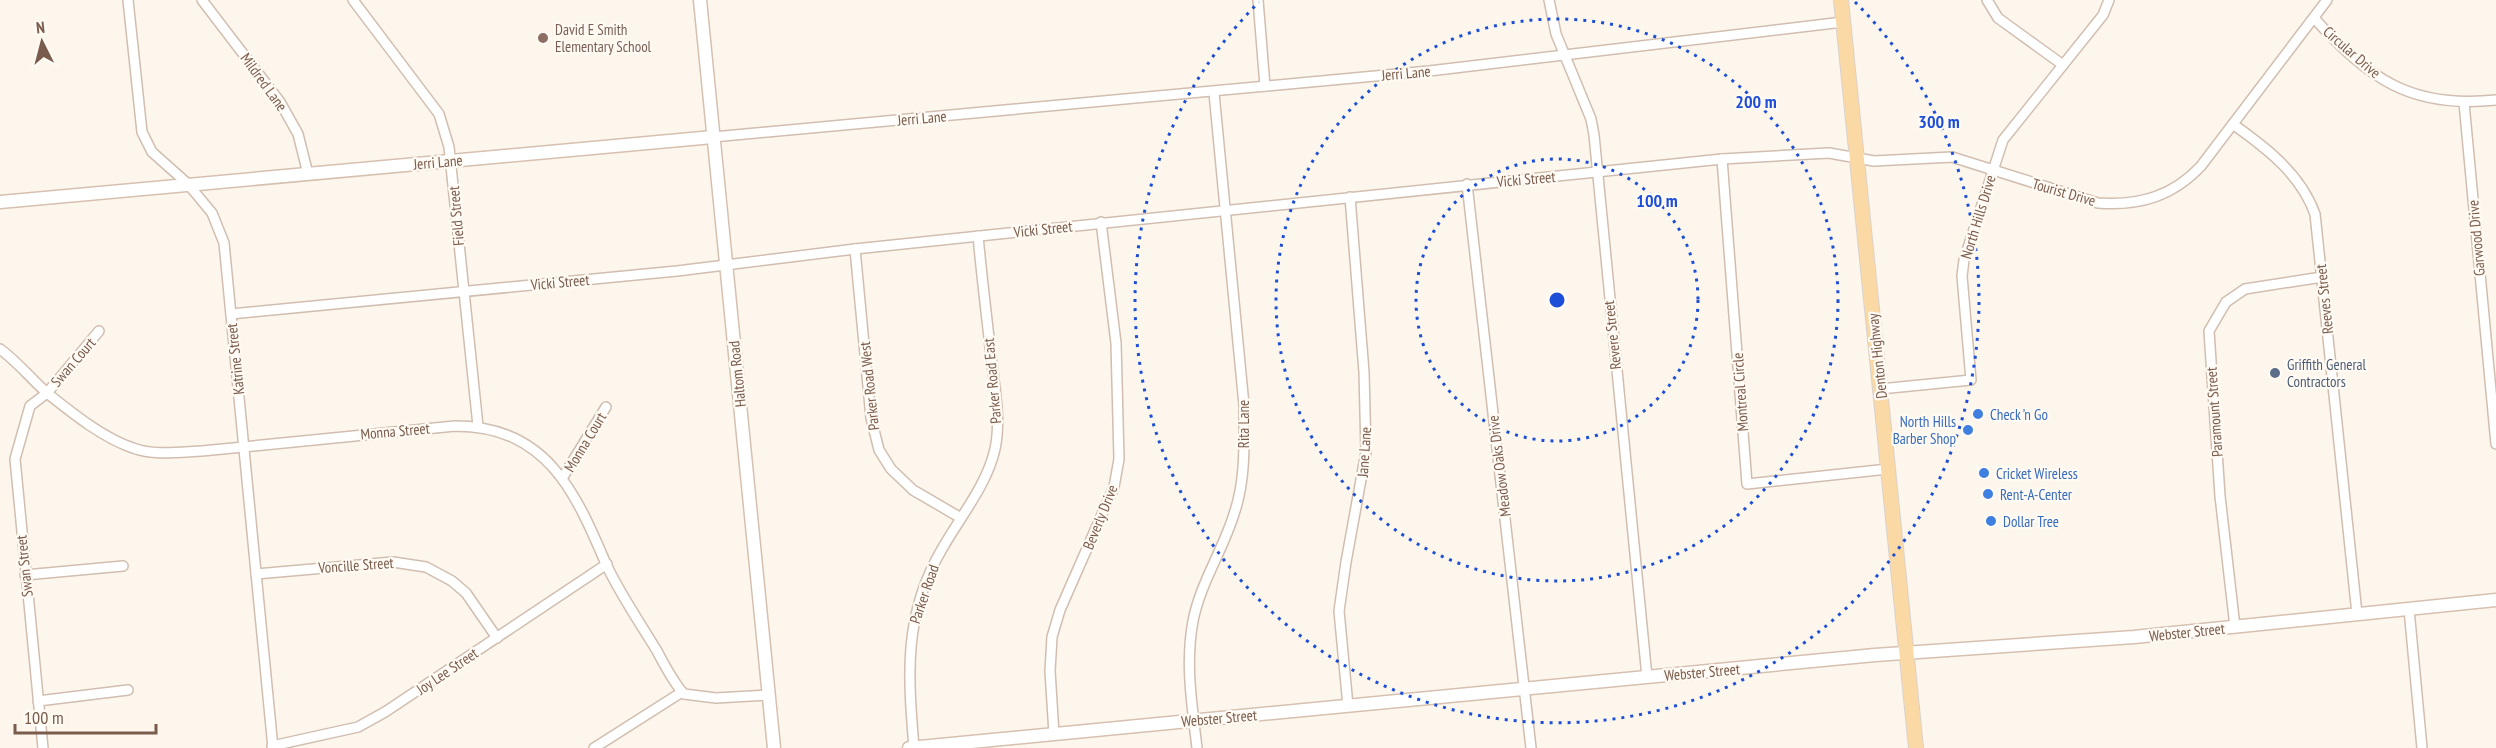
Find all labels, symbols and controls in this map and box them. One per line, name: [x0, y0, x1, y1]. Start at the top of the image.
north arrow: [12, 12, 72, 72]
text: N: [35, 17, 46, 37]
place label: David E Smith Elementary School: [555, 20, 652, 56]
street label: Circular Drive: [2319, 22, 2385, 82]
marker: David E Smith Elementary School: [536, 31, 550, 45]
street label: Mildred Lane: [236, 49, 292, 115]
street label: Jerri Lane: [1380, 61, 1431, 85]
text: 200 m: [1735, 90, 1777, 113]
street label: Jerri Lane: [896, 106, 947, 130]
text: 300 m: [1918, 110, 1960, 133]
street label: Jerri Lane: [412, 150, 463, 174]
street label: Vicki Street: [1495, 167, 1556, 191]
street label: North Hills Drive: [1956, 173, 2000, 261]
street label: Tourist Drive: [2030, 174, 2098, 210]
street label: Field Street: [444, 185, 468, 247]
text: 100 m: [1636, 189, 1678, 212]
street label: Garwood Drive: [2463, 199, 2489, 277]
street label: Vicki Street: [1012, 216, 1073, 242]
street label: Reeves Street: [2311, 263, 2337, 335]
street label: Vicki Street: [529, 270, 590, 294]
centre of rings: [1547, 290, 1567, 310]
street label: Revere Street: [1599, 300, 1625, 370]
street label: Denton Highway: [1863, 312, 1891, 400]
street label: Katrine Street: [222, 322, 248, 396]
street label: Swan Court: [46, 333, 100, 391]
street label: Parker Road East: [979, 337, 1005, 425]
street label: Haltom Road: [724, 340, 750, 408]
street label: Parker Road West: [855, 341, 883, 431]
street label: Montreal Circle: [1728, 352, 1752, 432]
place label: Griffith General Contractors: [2287, 355, 2367, 391]
street label: Paramount Street: [2201, 366, 2227, 458]
marker: Griffith General Contractors: [2268, 366, 2282, 380]
street label: Rita Lane: [1234, 400, 1253, 448]
place label: Check ’n Go: [1990, 405, 2048, 424]
marker: Check ’n Go: [1971, 407, 1985, 421]
street label: Monna Court: [560, 409, 610, 475]
place label: North Hills Barber Shop: [1893, 412, 1956, 448]
street label: Meadow Oaks Drive: [1483, 414, 1515, 518]
street label: Monna Street: [360, 419, 430, 443]
marker: North Hills Barber Shop: [1961, 423, 1975, 437]
street label: Jane Lane: [1353, 426, 1375, 479]
place label: Cricket Wireless: [1996, 464, 2078, 483]
marker: Cricket Wireless: [1977, 466, 1991, 480]
street label: Beverly Drive: [1078, 482, 1122, 552]
place label: Rent-A-Center: [2000, 485, 2073, 504]
marker: Rent-A-Center: [1981, 487, 1995, 501]
place label: Dollar Tree: [2003, 512, 2059, 531]
marker: Dollar Tree: [1984, 514, 1998, 528]
street label: Swan Street: [11, 534, 37, 598]
street label: Voncille Street: [317, 553, 394, 577]
street label: Parker Road: [905, 562, 943, 626]
street label: Webster Street: [2148, 619, 2226, 645]
street label: Joy Lee Street: [412, 643, 481, 699]
street label: Webster Street: [1663, 659, 1741, 685]
scale bar: [15, 697, 156, 735]
street label: Webster Street: [1180, 705, 1258, 731]
text: 100 m: [24, 706, 64, 729]

